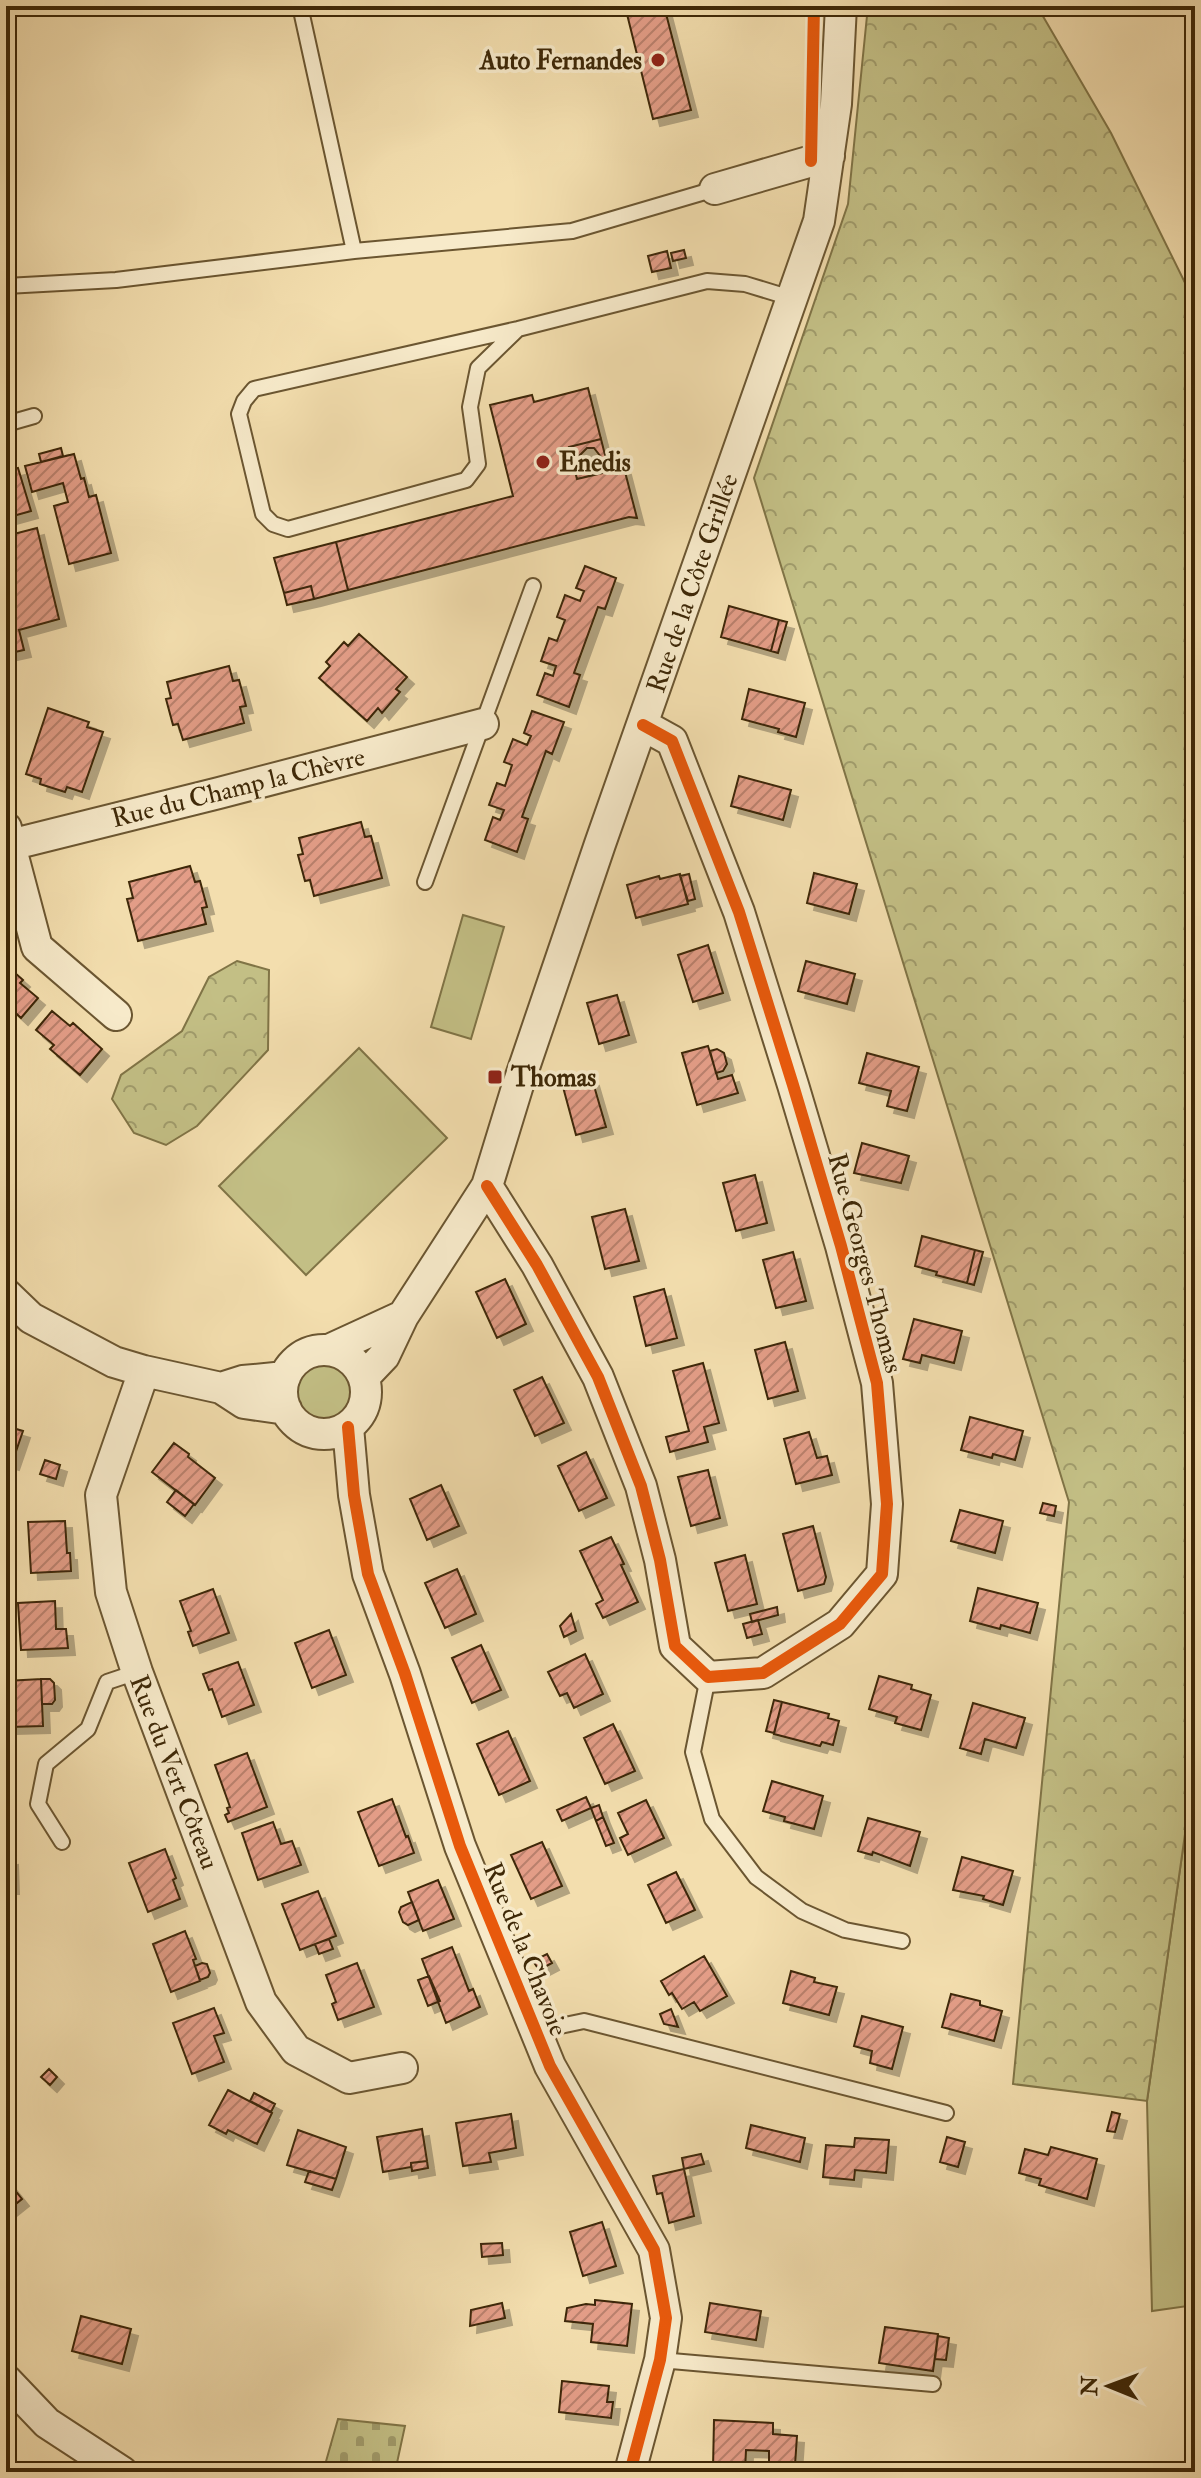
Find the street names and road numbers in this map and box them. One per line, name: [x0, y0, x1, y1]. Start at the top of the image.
street label: Rue de la Côte Grillée: [640, 469, 746, 697]
street label: Rue du Champ la Chèvre: [108, 741, 369, 836]
street label: Rue Georges Thomas: [820, 1150, 910, 1377]
street label: Rue du Vert Côteau: [122, 1671, 226, 1874]
street label: Rue de la Chavoie: [476, 1858, 574, 2041]

